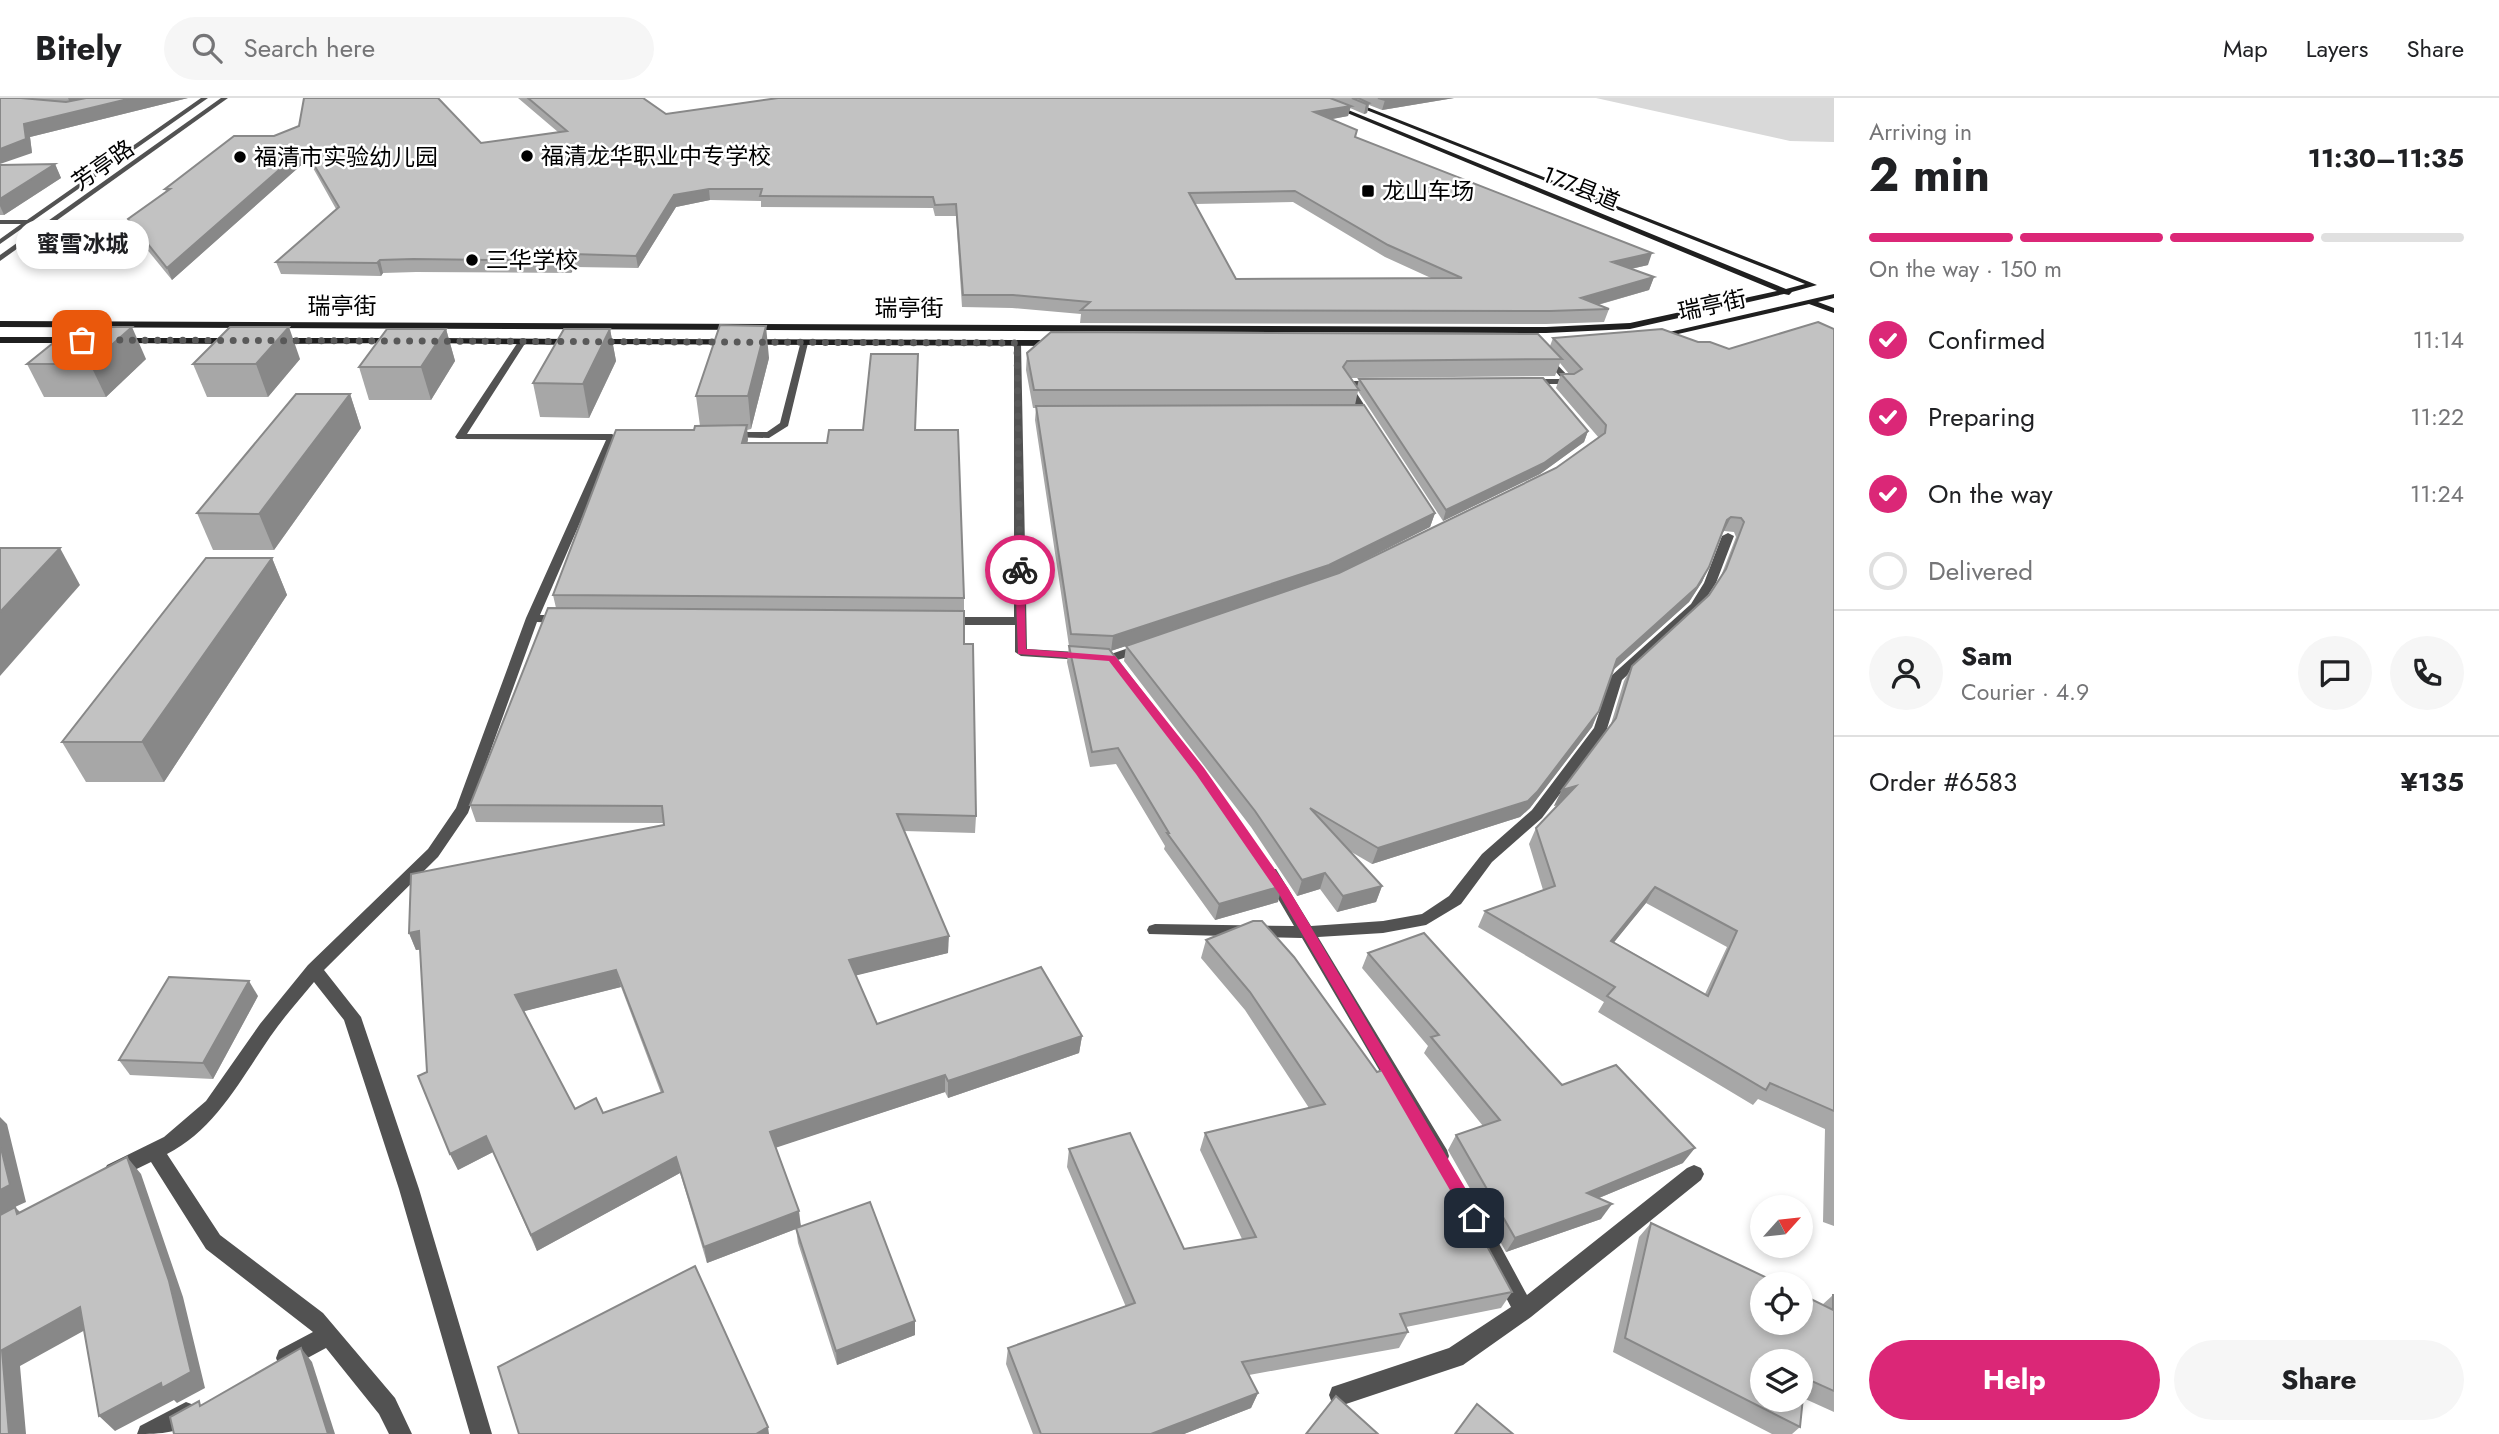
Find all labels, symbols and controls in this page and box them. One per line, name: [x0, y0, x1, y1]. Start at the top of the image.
search box: [164, 17, 654, 80]
text: Bitely: [35, 25, 122, 72]
icon: search: [188, 29, 226, 67]
text: Search here: [244, 29, 375, 67]
text: Map: [2223, 31, 2268, 66]
text: Layers: [2306, 31, 2368, 66]
text: Share: [2406, 31, 2464, 66]
text: Arriving in: [1869, 115, 1972, 149]
street label: 芳亭路: [65, 131, 141, 199]
place label: 福清龙华职业中专学校: [541, 139, 771, 173]
text: 11:30–11:35: [2308, 139, 2464, 177]
place label: 福清市实验幼儿园: [254, 140, 438, 174]
text: 2 min: [1869, 142, 1990, 208]
marker: 福清龙华职业中专学校: [519, 148, 535, 164]
marker: 福清市实验幼儿园: [232, 149, 248, 165]
street label: 177县道: [1537, 157, 1625, 219]
place label: 龙山车场: [1382, 174, 1474, 208]
marker: 龙山车场: [1360, 183, 1376, 199]
callout: 蜜雪冰城: [15, 221, 148, 270]
text: 蜜雪冰城: [37, 227, 129, 261]
place label: 三华学校: [486, 243, 578, 277]
marker: 三华学校: [464, 252, 480, 268]
text: On the way · 150 m: [1869, 252, 2062, 286]
street label: 瑞亭街: [1675, 281, 1749, 329]
street label: 瑞亭街: [308, 289, 377, 323]
street label: 瑞亭街: [875, 291, 944, 325]
pin: [52, 310, 112, 370]
icon: bag: [63, 321, 101, 359]
icon: check: [1869, 321, 1907, 359]
text: Confirmed: [1928, 321, 2045, 359]
text: 11:14: [2413, 323, 2464, 357]
icon: check: [1869, 398, 1907, 436]
text: Preparing: [1928, 398, 2035, 436]
text: 11:22: [2410, 400, 2464, 434]
icon: check: [1869, 475, 1907, 513]
text: On the way: [1928, 475, 2053, 513]
text: 11:24: [2410, 477, 2464, 511]
courier: [985, 535, 1055, 605]
icon: bike: [1001, 551, 1039, 589]
text: Delivered: [1928, 552, 2033, 590]
button: person: [1869, 636, 1943, 710]
button: chat: [2298, 636, 2372, 710]
button: phone: [2390, 636, 2464, 710]
text: Sam: [1961, 637, 2013, 675]
text: Courier · 4.9: [1961, 675, 2089, 709]
text: Order #6583: [1869, 763, 2017, 801]
text: ¥135: [2400, 763, 2464, 801]
pin: [1444, 1188, 1504, 1248]
north arrow: [1750, 1195, 1813, 1258]
map controls: [1750, 1195, 1813, 1412]
icon: home: [1455, 1199, 1493, 1237]
button: locate: [1750, 1272, 1813, 1335]
button: Help: [1869, 1340, 2160, 1420]
button: Share: [2174, 1340, 2464, 1420]
button: layers: [1750, 1349, 1813, 1412]

